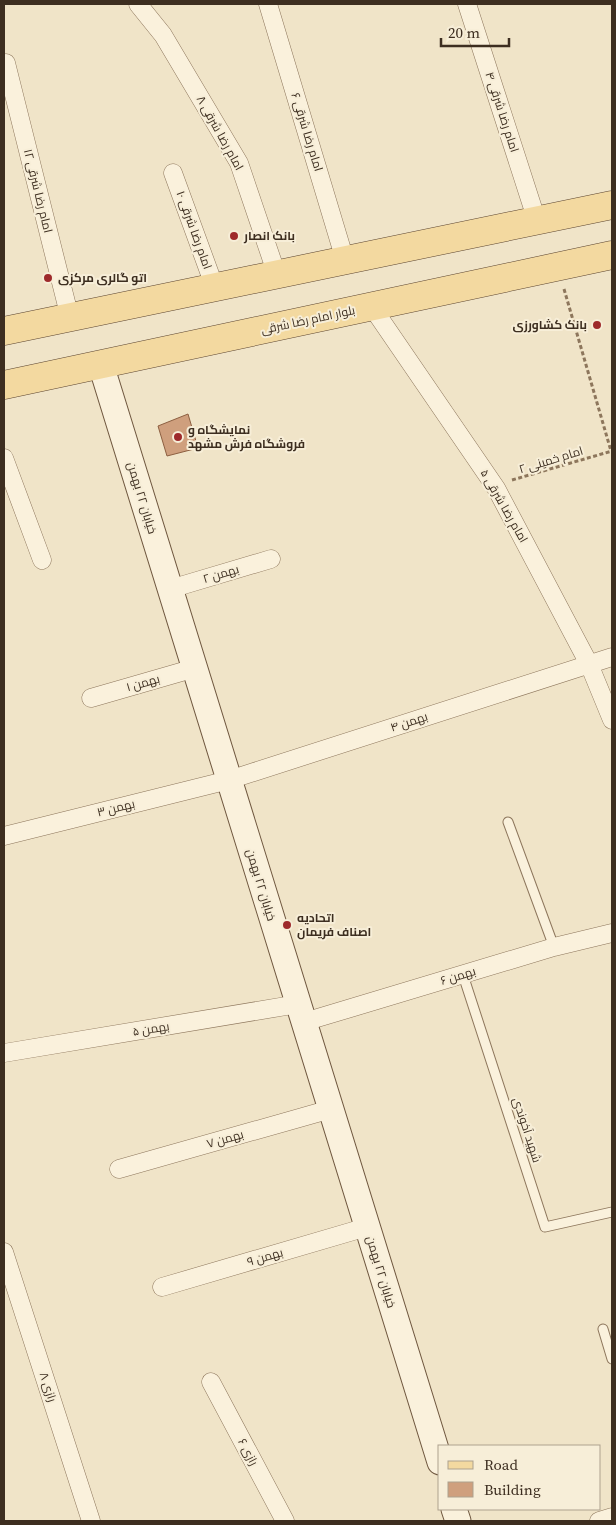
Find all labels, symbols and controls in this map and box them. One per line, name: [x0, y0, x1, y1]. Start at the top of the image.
scale bar: [441, 15, 508, 47]
text: 20 m: [448, 22, 480, 43]
street label: امام رضا شرقی ۴: [481, 70, 523, 154]
street label: امام رضا شرقی ۶: [287, 91, 327, 173]
street label: امام رضا شرقی ۸: [193, 93, 247, 173]
street label: امام رضا شرقی ۱۲: [20, 147, 56, 235]
street label: امام رضا شرقی ۱۰: [172, 189, 216, 271]
place label: بانک انصار: [243, 228, 295, 244]
marker: بانک انصار: [228, 230, 240, 242]
place label: اتو گالری مرکزی: [58, 270, 147, 286]
marker: اتو گالری مرکزی: [42, 272, 54, 284]
street label: بلوار امام رضا شرقی: [259, 302, 357, 338]
place label: بانک کشاورزی: [513, 317, 587, 333]
marker: بانک کشاورزی: [591, 319, 603, 331]
place label: نمایشگاه و فروشگاه فرش مشهد: [188, 422, 305, 452]
marker: نمایشگاه و فروشگاه فرش مشهد: [172, 431, 184, 443]
street label: امام خمینی ۲: [517, 443, 585, 477]
street label: خیابان ۲۲ بهمن: [123, 460, 161, 536]
street label: امام رضا شرقی ۵: [476, 466, 532, 546]
street label: بهمن ۲: [201, 561, 241, 587]
street label: بهمن ۱: [124, 671, 162, 695]
street label: بهمن ۴: [388, 708, 430, 736]
street label: بهمن ۳: [95, 796, 137, 820]
street label: خیابان ۲۲ بهمن: [242, 847, 280, 923]
place label: اتحادیه اصناف فریمان: [297, 910, 371, 940]
marker: اتحادیه اصناف فریمان: [281, 919, 293, 931]
street label: بهمن ۶: [438, 963, 478, 989]
street label: بهمن ۵: [131, 1018, 171, 1040]
street label: شهید آخوندی: [509, 1095, 545, 1165]
street label: بهمن ۷: [205, 1126, 245, 1152]
street label: خیابان ۲۲ بهمن: [362, 1234, 400, 1310]
street label: بهمن ۹: [245, 1244, 285, 1270]
street label: رازی ۸: [36, 1370, 60, 1404]
street label: رازی ۶: [234, 1436, 262, 1468]
legend: [438, 1445, 601, 1510]
text: Road: [484, 1454, 518, 1475]
text: Building: [484, 1479, 541, 1500]

